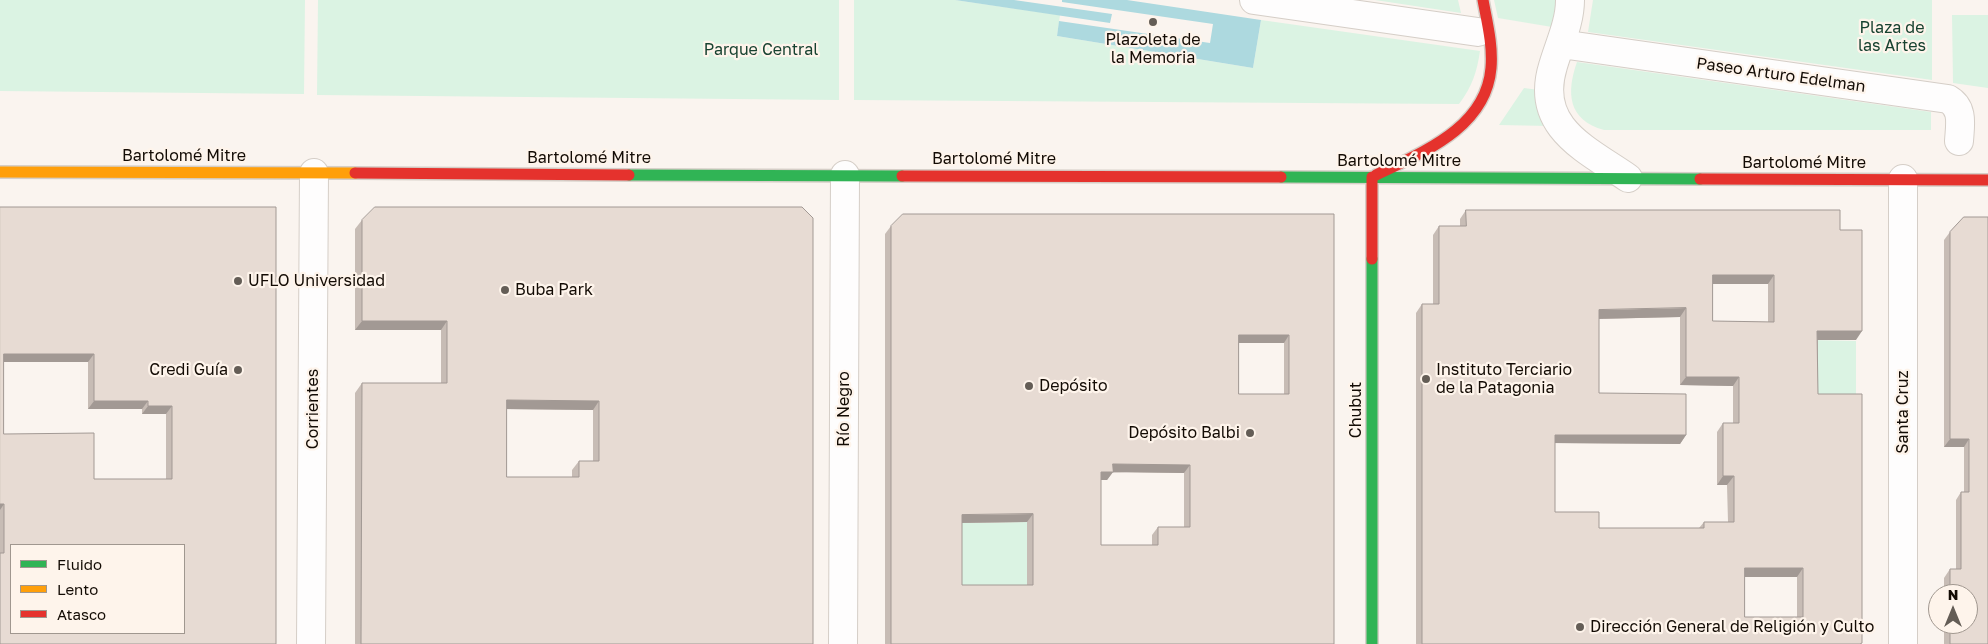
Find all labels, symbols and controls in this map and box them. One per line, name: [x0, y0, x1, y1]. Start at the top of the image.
marker: Plazoleta de la Memoria: [1147, 16, 1159, 28]
park label: Plaza de las Artes: [1858, 18, 1926, 56]
place label: Plazoleta de la Memoria: [1105, 30, 1201, 68]
park label: Parque Central: [704, 40, 818, 60]
street label: Paseo Arturo Edelman: [1695, 54, 1867, 96]
street label: Bartolomé Mitre: [122, 146, 246, 166]
street label: Bartolomé Mitre: [527, 148, 651, 168]
street label: Bartolomé Mitre: [932, 149, 1056, 169]
street label: Bartolomé Mitre: [1337, 151, 1461, 171]
street label: Bartolomé Mitre: [1742, 153, 1866, 173]
place label: UFLO Universidad: [248, 271, 385, 291]
marker: UFLO Universidad: [232, 275, 244, 287]
place label: Buba Park: [515, 280, 593, 300]
marker: Buba Park: [499, 284, 511, 296]
place label: Credi Guía: [149, 360, 228, 380]
place label: Instituto Terciario de la Patagonia: [1436, 360, 1572, 398]
marker: Credi Guía: [232, 364, 244, 376]
street label: Corrientes: [303, 369, 323, 449]
street label: Santa Cruz: [1893, 370, 1913, 454]
street label: Río Negro: [834, 371, 854, 447]
marker: Instituto Terciario de la Patagonia: [1420, 373, 1432, 385]
place label: Depósito: [1039, 376, 1108, 396]
marker: Depósito: [1023, 380, 1035, 392]
street label: Chubut: [1346, 382, 1366, 438]
place label: Depósito Balbi: [1128, 423, 1240, 443]
marker: Depósito Balbi: [1244, 427, 1256, 439]
legend: [10, 544, 185, 634]
text: Fluido: [57, 555, 102, 573]
text: Lento: [57, 580, 98, 598]
north arrow: [1928, 584, 1978, 634]
text: N: [1948, 586, 1958, 603]
text: Atasco: [57, 605, 106, 623]
place label: Dirección General de Religión y Culto: [1590, 617, 1874, 637]
marker: Dirección General de Religión y Culto: [1574, 621, 1586, 633]

